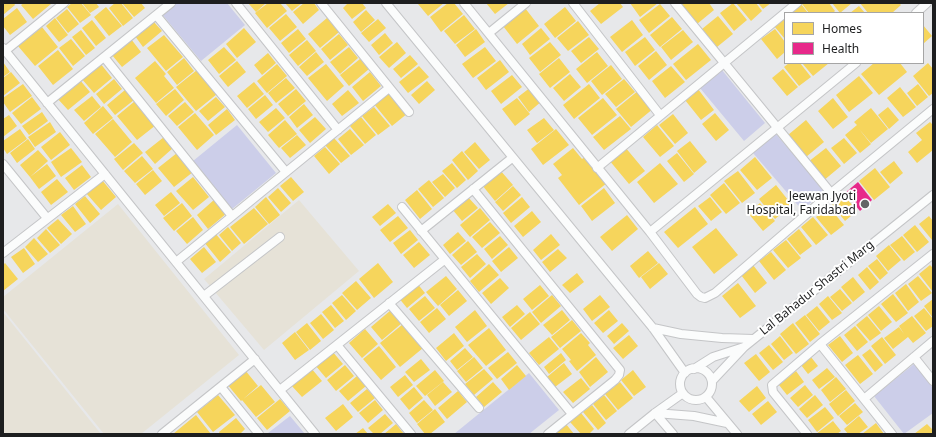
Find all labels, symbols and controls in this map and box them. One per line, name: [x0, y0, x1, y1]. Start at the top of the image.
legend: [784, 12, 924, 64]
text: Homes: [822, 20, 862, 37]
text: Health: [822, 40, 859, 57]
place label: Jeewan Jyoti Hospital, Faridabad: [747, 190, 856, 218]
marker: Jeewan Jyoti Hospital, Faridabad: [859, 198, 871, 210]
street label: Lal Bahadur Shastri Marg: [757, 238, 877, 338]

